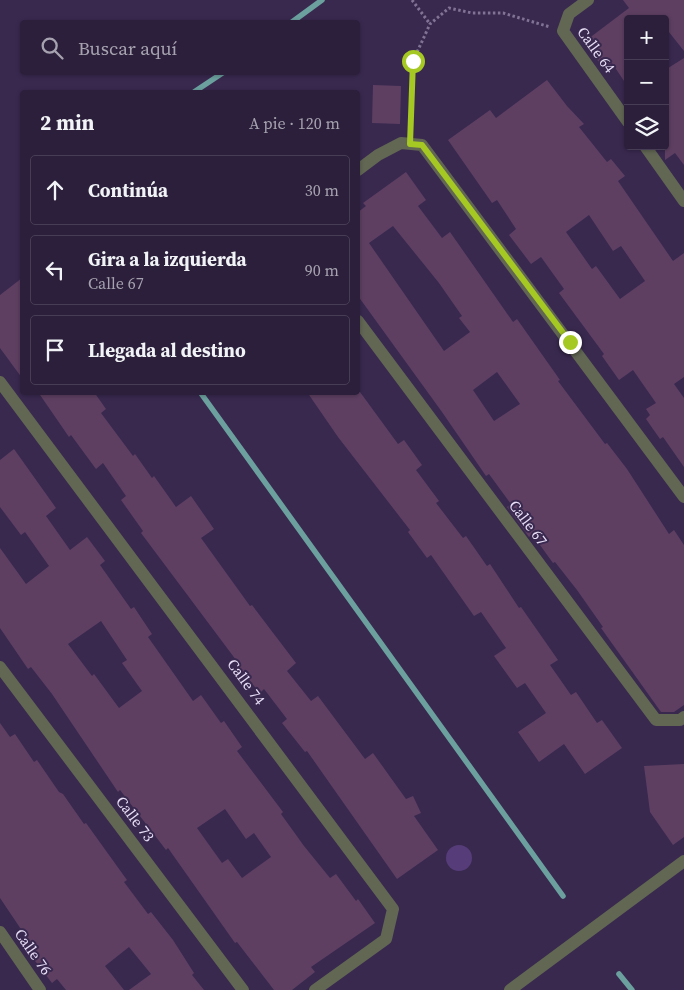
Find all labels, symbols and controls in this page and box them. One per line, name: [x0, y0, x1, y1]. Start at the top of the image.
map controls: [624, 15, 669, 150]
button: +: [624, 15, 669, 60]
search box: [20, 20, 360, 75]
street label: Calle 64: [573, 22, 621, 77]
icon: search: [38, 34, 66, 62]
text: Buscar aquí: [78, 35, 177, 61]
route start: [402, 50, 425, 73]
button: −: [624, 60, 669, 105]
button: layers: [624, 105, 669, 150]
text: 2 min: [40, 108, 95, 137]
text: A pie · 120 m: [249, 112, 340, 134]
icon: ahead: [41, 176, 69, 204]
text: Continúa: [88, 177, 168, 203]
text: 30 m: [305, 179, 339, 201]
text: Gira a la izquierda: [88, 246, 247, 272]
icon: left: [41, 256, 69, 284]
text: 90 m: [305, 259, 339, 281]
text: Calle 67: [88, 272, 144, 294]
route end: [559, 331, 582, 354]
icon: arrive: [41, 336, 69, 364]
text: Llegada al destino: [88, 337, 246, 363]
street label: Calle 67: [504, 496, 552, 550]
street label: Calle 74: [223, 654, 271, 709]
street label: Calle 73: [111, 792, 159, 846]
street label: Calle 76: [10, 924, 57, 979]

